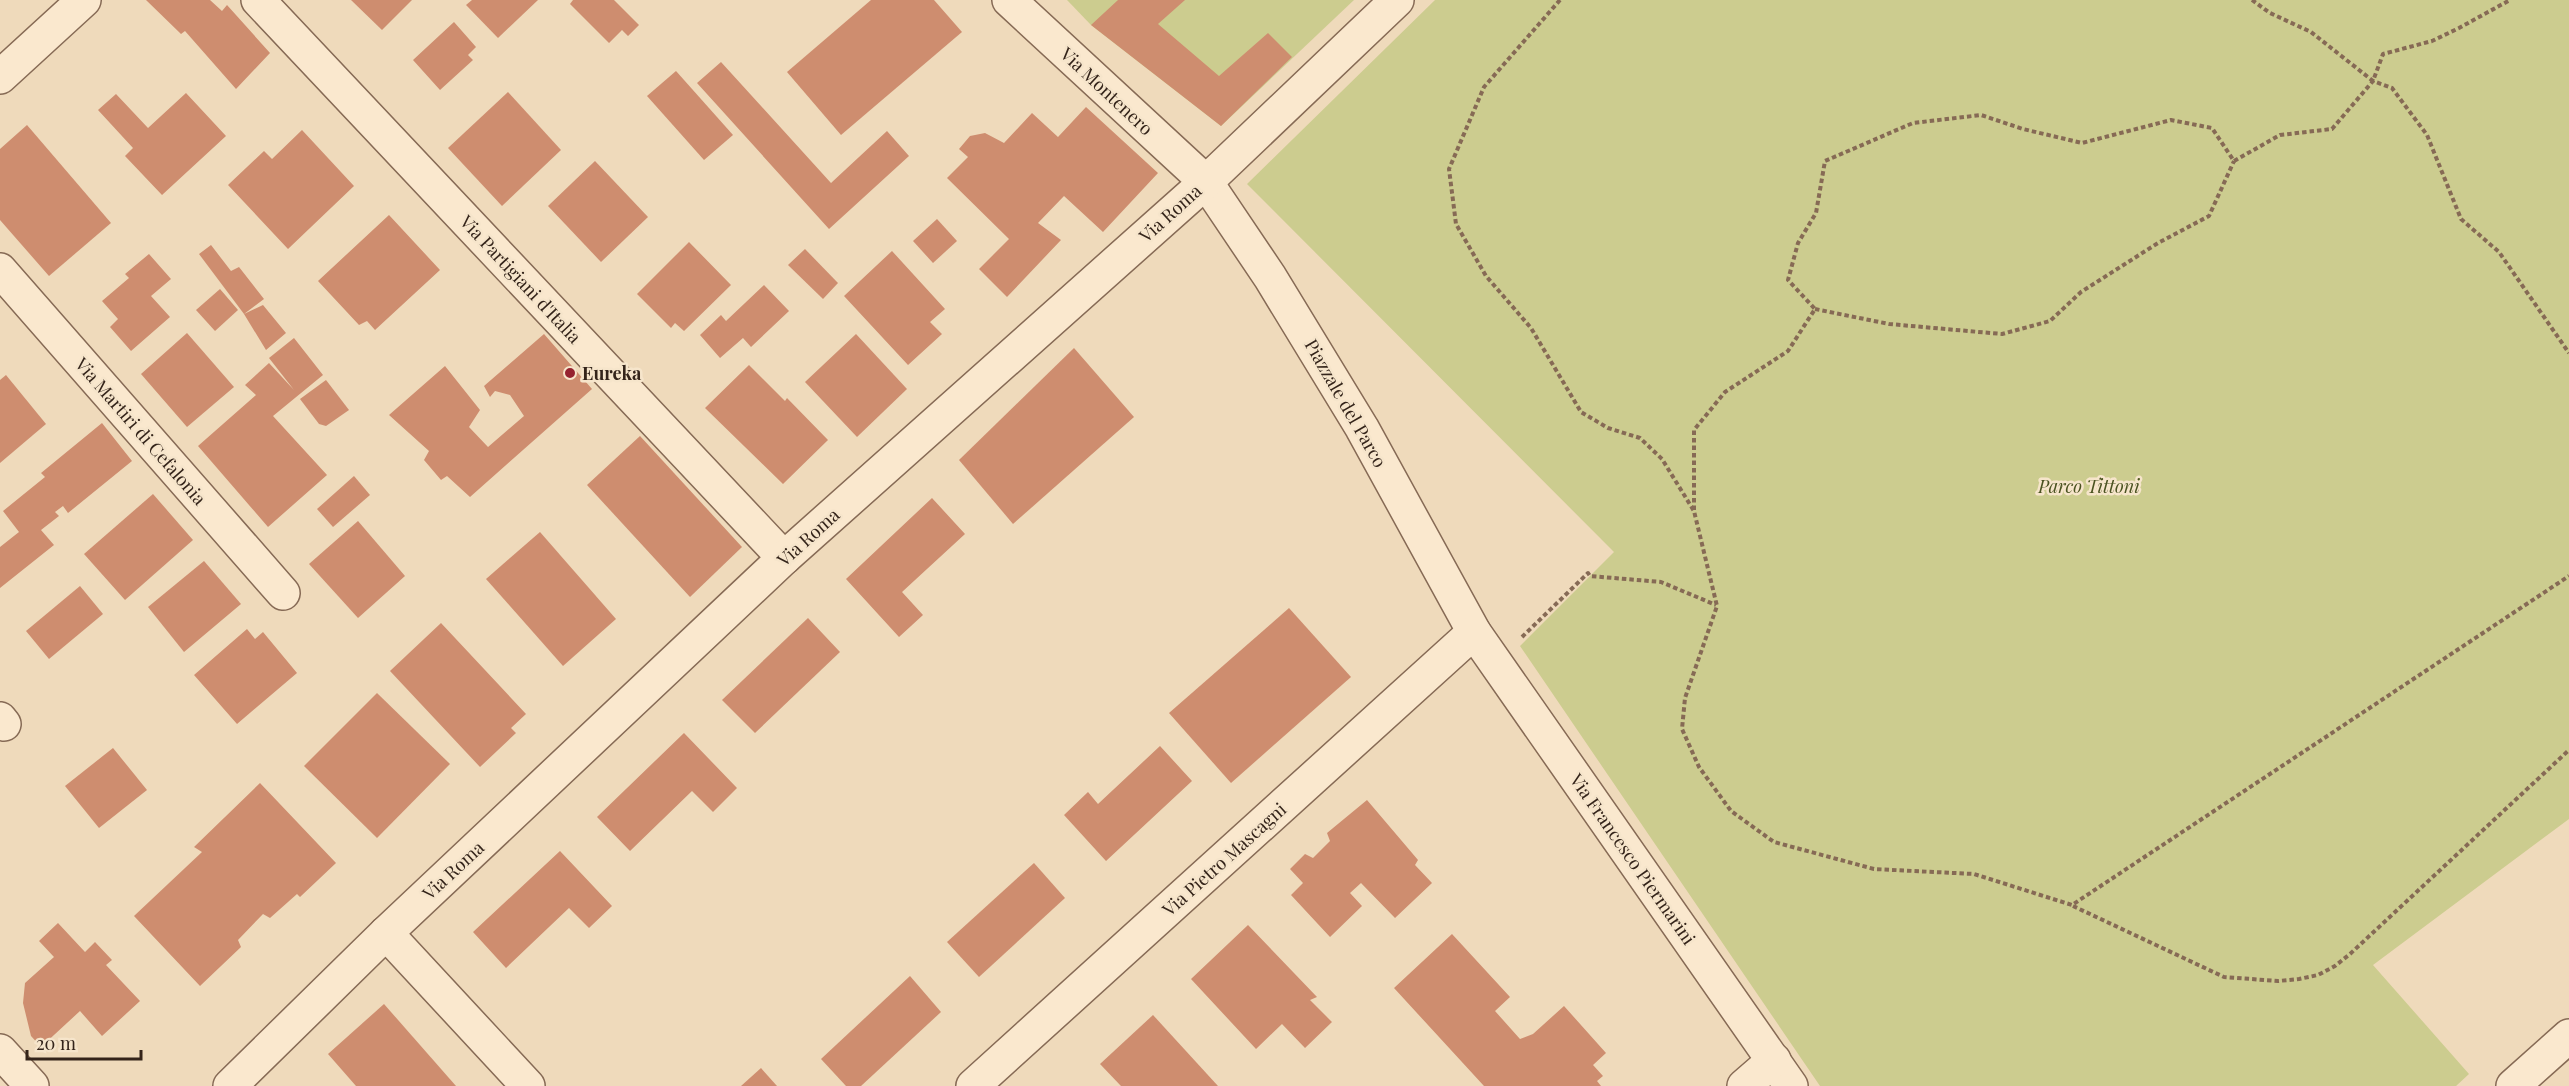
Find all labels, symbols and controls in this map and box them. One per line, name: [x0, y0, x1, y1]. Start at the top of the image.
street label: Via Montenero: [1055, 41, 1158, 140]
street label: Via Roma: [1133, 179, 1206, 248]
street label: Via Partigiani d'Italia: [455, 209, 587, 348]
street label: Piazzale del Parco: [1300, 335, 1393, 472]
street label: Via Martiri di Cefalonia: [70, 352, 212, 510]
place label: Eureka: [582, 361, 642, 385]
marker: Eureka: [563, 366, 577, 380]
park label: Parco Tittoni: [2037, 474, 2140, 498]
street label: Via Roma: [771, 503, 844, 572]
street label: Via Francesco Piermarini: [1564, 768, 1701, 949]
street label: Via Pietro Mascagni: [1156, 797, 1291, 922]
street label: Via Roma: [416, 835, 489, 905]
scale bar: [27, 1023, 141, 1061]
text: 20 m: [36, 1031, 76, 1055]

